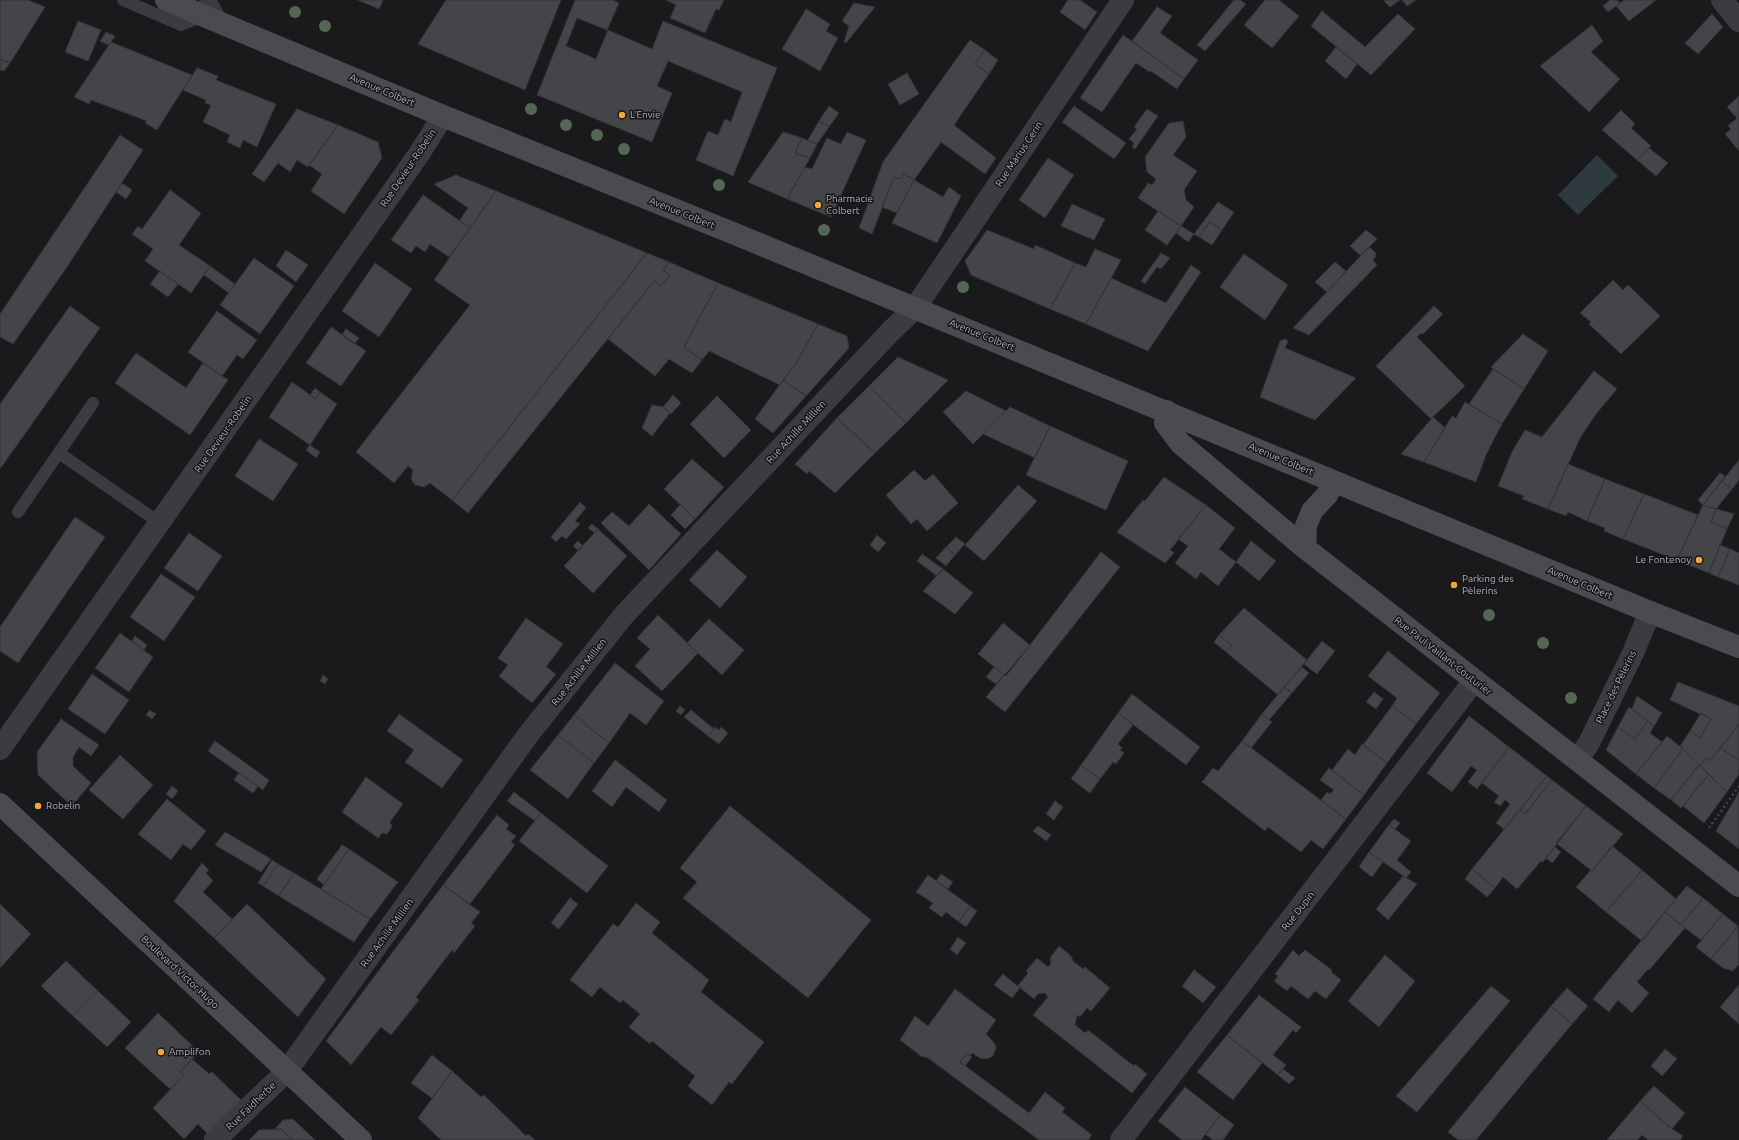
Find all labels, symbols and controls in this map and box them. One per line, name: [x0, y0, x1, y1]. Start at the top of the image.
street label: Avenue Colbert: [348, 71, 416, 109]
place label: L'Envie: [630, 109, 661, 121]
marker: L'Envie: [617, 110, 627, 120]
street label: Rue Marius Gerin: [993, 119, 1045, 189]
street label: Rue Devieur-Robelin: [377, 127, 439, 209]
place label: Pharmacie Colbert: [826, 193, 873, 216]
street label: Avenue Colbert: [647, 194, 717, 232]
marker: Pharmacie Colbert: [813, 200, 823, 210]
street label: Avenue Colbert: [947, 316, 1017, 354]
street label: Rue Devieur-Robelin: [192, 393, 254, 475]
street label: Rue Achille Millien: [764, 398, 828, 466]
street label: Avenue Colbert: [1247, 440, 1315, 478]
place label: Le Fontenoy: [1636, 554, 1691, 566]
marker: Le Fontenoy: [1694, 555, 1704, 565]
street label: Avenue Colbert: [1546, 564, 1614, 602]
place label: Parking des Pèlerins: [1462, 573, 1514, 596]
marker: Parking des Pèlerins: [1449, 580, 1459, 590]
street label: Rue Paul Vaillant-Couturier: [1392, 614, 1494, 698]
street label: Rue Achille Millien: [549, 636, 609, 708]
street label: Place des Pèlerins: [1593, 648, 1639, 726]
place label: Robelin: [46, 800, 80, 812]
marker: Robelin: [33, 801, 43, 811]
street label: Rue Dupin: [1279, 889, 1317, 933]
street label: Rue Achille Millien: [358, 896, 416, 970]
street label: Boulevard Victor Hugo: [139, 933, 221, 1011]
place label: Amplifon: [169, 1046, 210, 1058]
marker: Amplifon: [156, 1047, 166, 1057]
street label: Rue Faidherbe: [224, 1079, 278, 1133]

